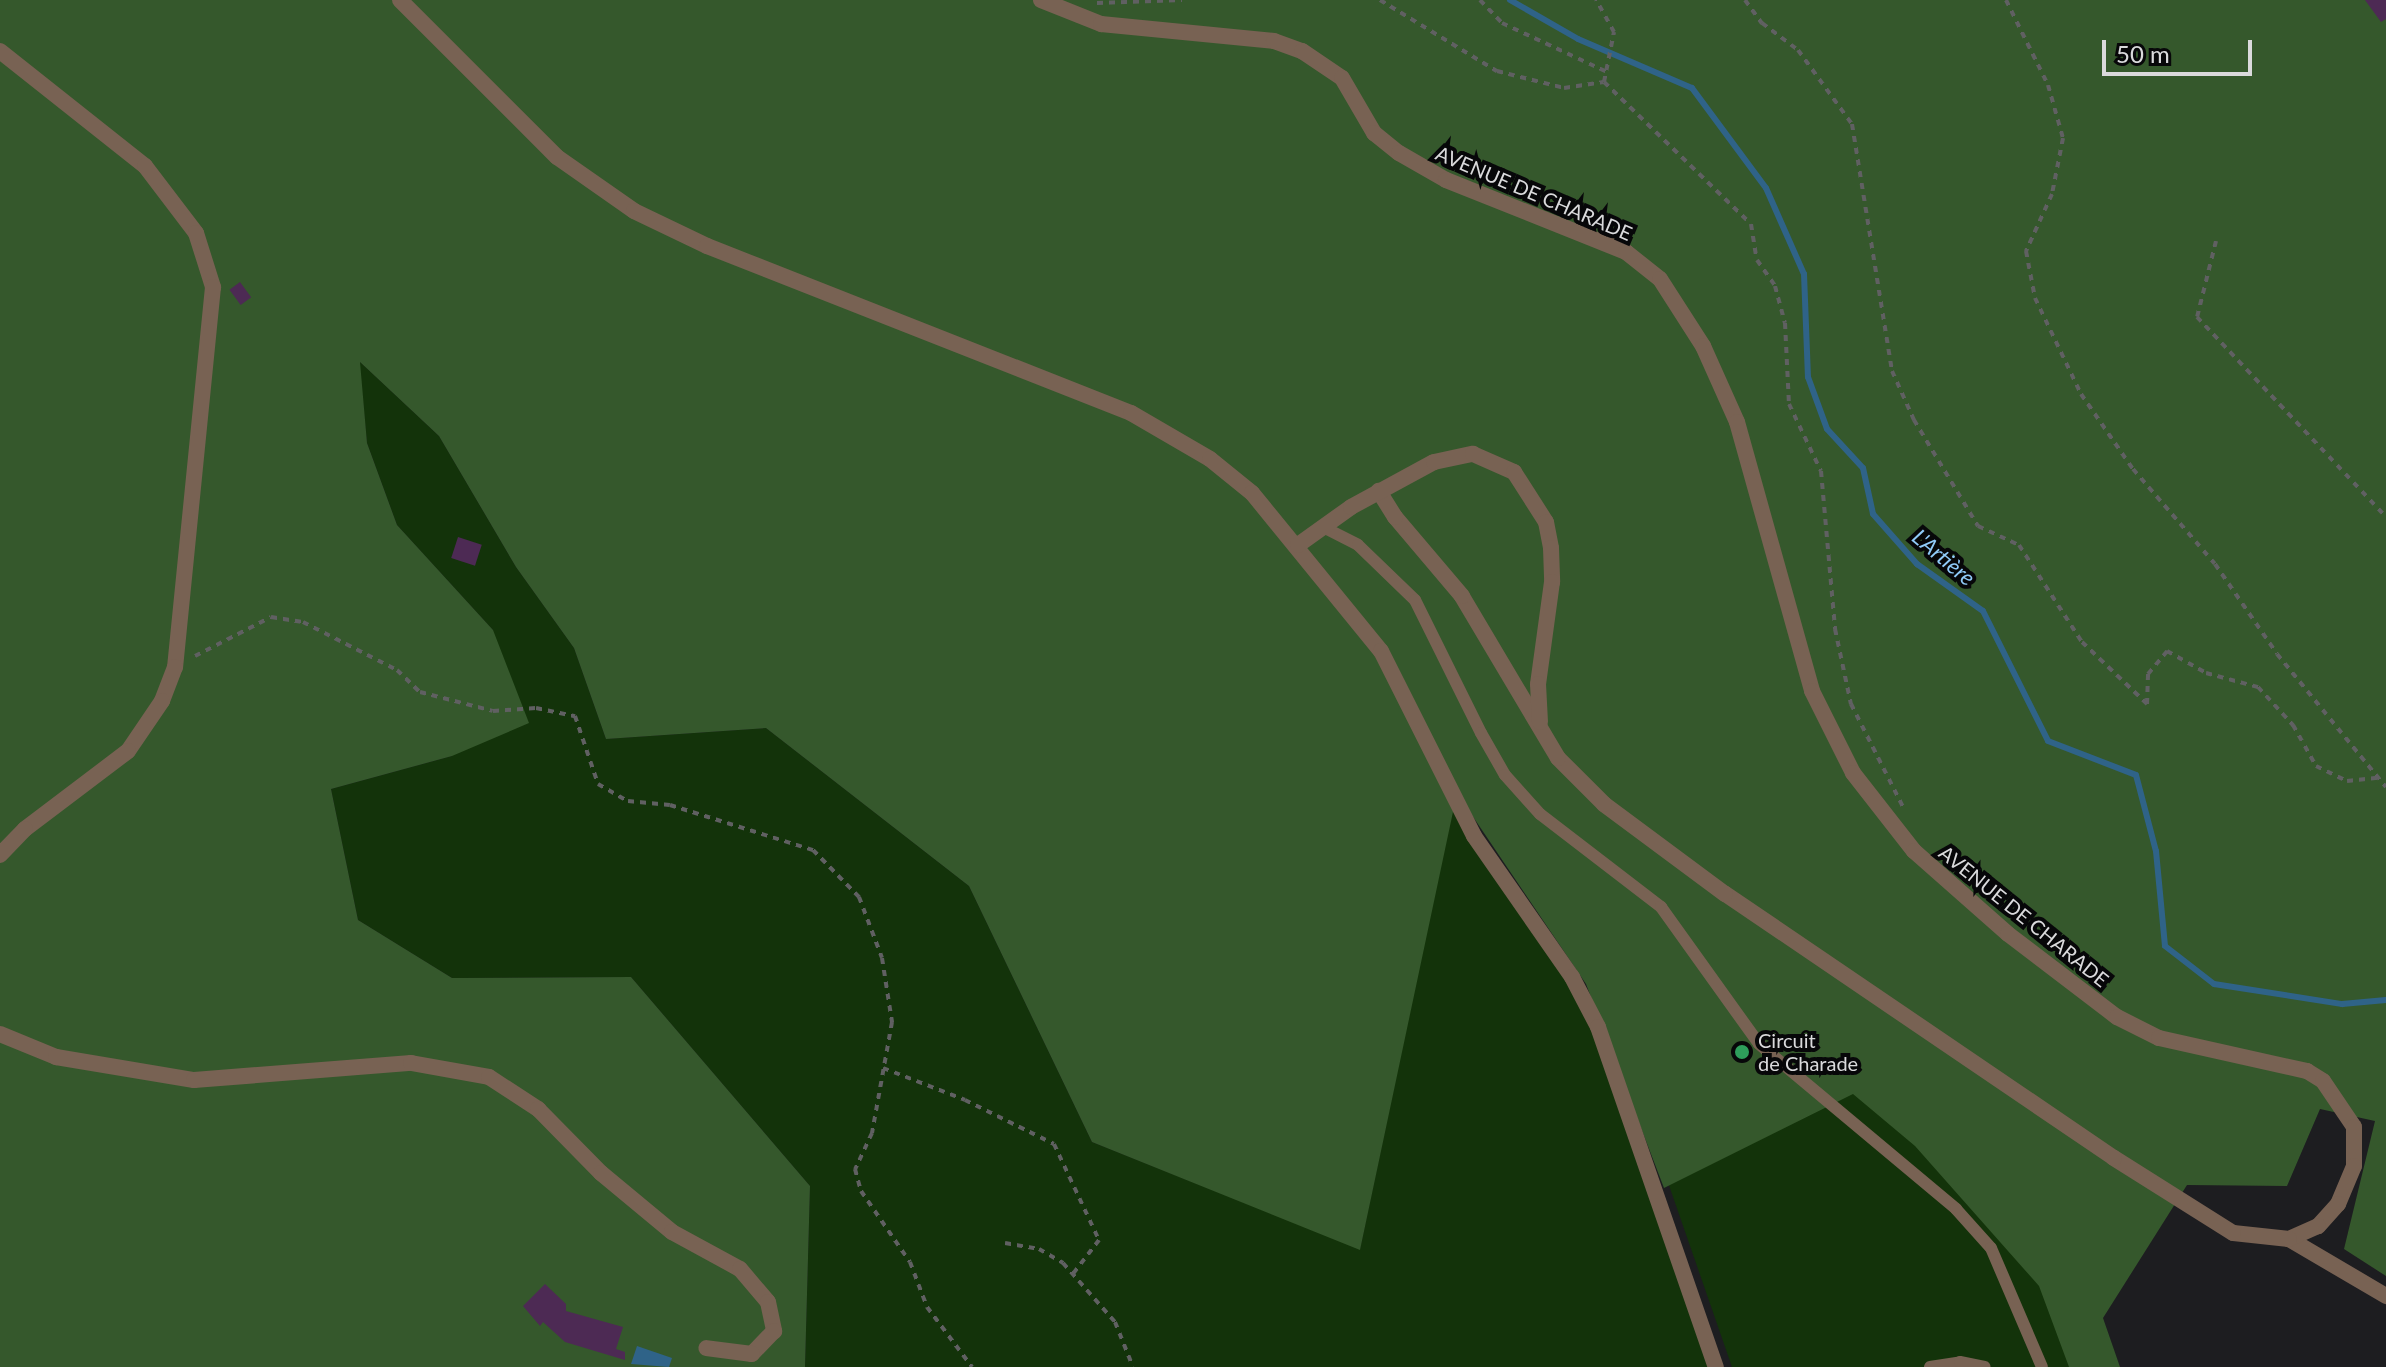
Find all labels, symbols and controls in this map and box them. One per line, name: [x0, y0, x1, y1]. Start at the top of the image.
scale bar: [2106, 24, 2256, 74]
text: 50 m: [2116, 39, 2170, 68]
street label: AVENUE DE CHARADE: [1432, 141, 1636, 245]
water label: L'Artière: [1907, 523, 1981, 591]
street label: AVENUE DE CHARADE: [1934, 840, 2114, 992]
place label: Circuit de Charade: [1758, 1028, 1858, 1075]
marker: Circuit de Charade: [1733, 1043, 1751, 1061]

